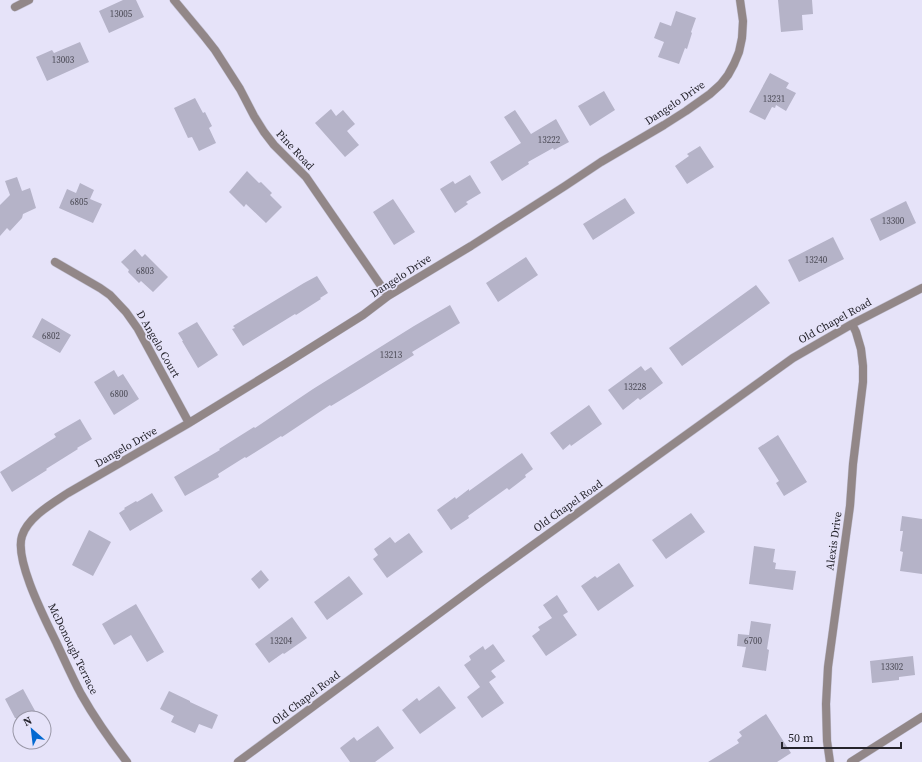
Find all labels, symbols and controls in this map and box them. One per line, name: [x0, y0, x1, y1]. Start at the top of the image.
house number: 13005: [110, 8, 133, 20]
house number: 13003: [52, 54, 75, 66]
street label: Dangelo Drive: [642, 77, 708, 129]
house number: 13231: [763, 93, 785, 105]
street label: Pine Road: [273, 127, 318, 174]
house number: 13222: [538, 134, 561, 146]
house number: 6805: [70, 196, 88, 208]
house number: 13300: [882, 215, 905, 227]
street label: Dangelo Drive: [368, 251, 435, 301]
house number: 13240: [805, 254, 828, 266]
house number: 6803: [136, 265, 154, 277]
street label: Old Chapel Road: [796, 294, 875, 347]
street label: D Angelo Court: [133, 308, 183, 381]
house number: 6802: [42, 330, 60, 342]
house number: 13213: [380, 349, 403, 361]
house number: 13228: [624, 381, 647, 393]
house number: 6800: [110, 388, 128, 400]
street label: Dangelo Drive: [92, 423, 160, 471]
street label: Old Chapel Road: [530, 476, 606, 536]
street label: Alexis Drive: [822, 510, 846, 571]
street label: McDonough Terrace: [44, 601, 102, 697]
house number: 13204: [270, 635, 293, 647]
house number: 6700: [744, 635, 762, 647]
house number: 13302: [881, 661, 904, 673]
street label: Old Chapel Road: [269, 667, 344, 729]
north arrow: [12, 710, 52, 750]
text: N: [20, 713, 35, 730]
scale bar: [782, 724, 901, 750]
text: 50 m: [788, 730, 814, 746]

